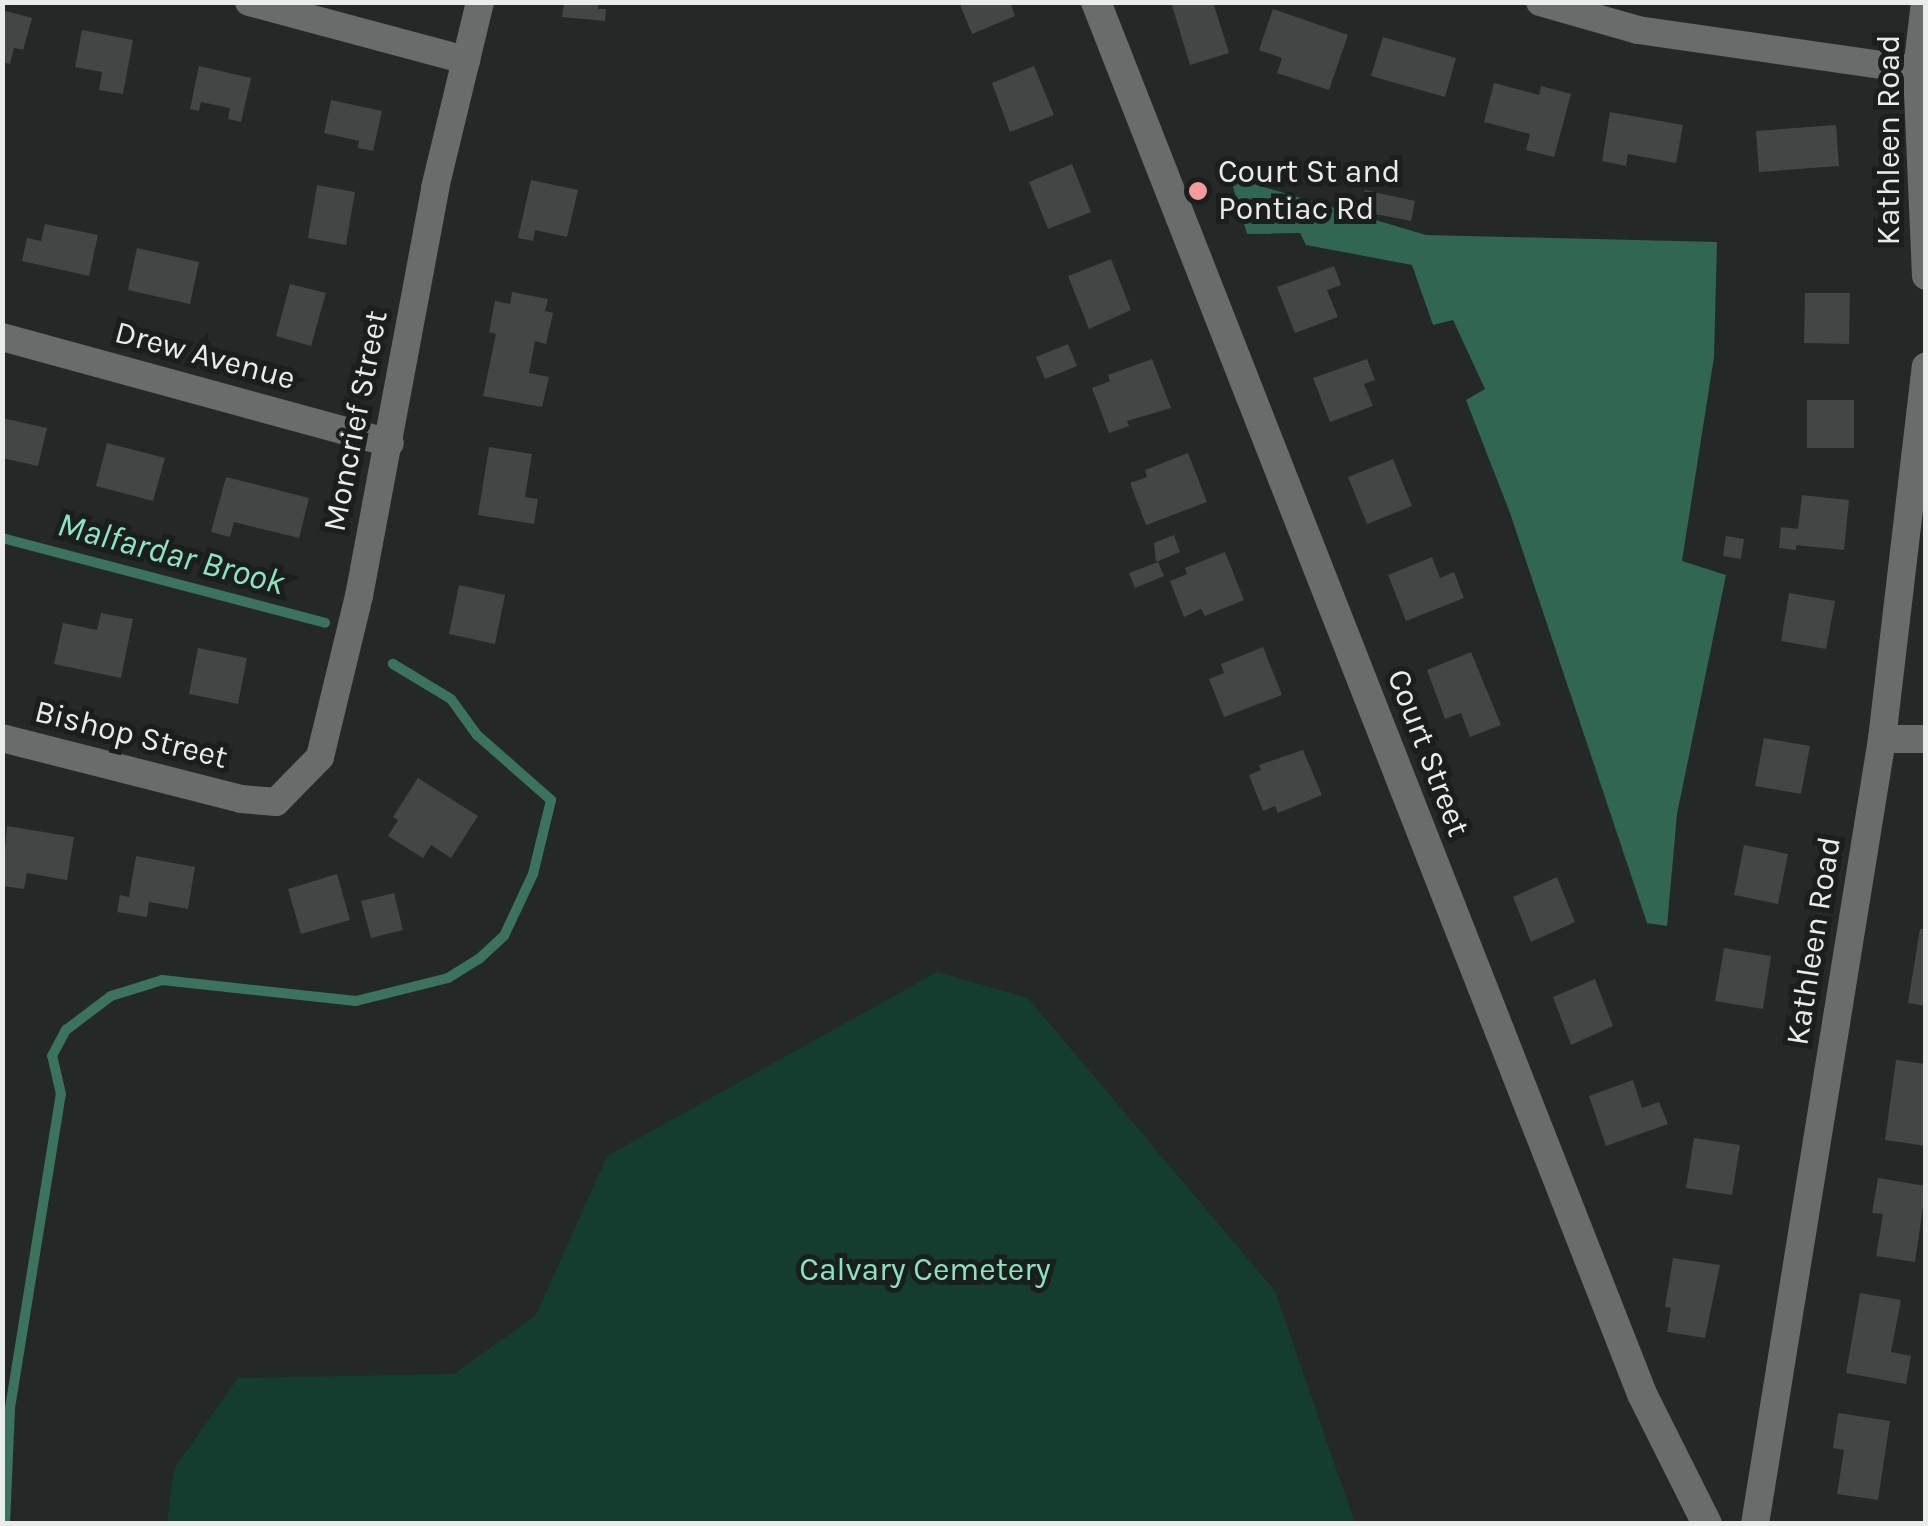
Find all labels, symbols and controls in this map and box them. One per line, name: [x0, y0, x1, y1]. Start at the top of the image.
street label: Kathleen Road: [1870, 35, 1908, 245]
place label: Court St and Pontiac Rd: [1218, 154, 1401, 229]
marker: Court St and Pontiac Rd: [1187, 180, 1209, 202]
street label: Moncrief Street: [316, 307, 396, 535]
street label: Drew Avenue: [111, 313, 299, 399]
water label: Malfardar Brook: [53, 504, 289, 604]
street label: Court Street: [1379, 664, 1477, 842]
street label: Bishop Street: [31, 693, 231, 777]
street label: Kathleen Road: [1779, 834, 1849, 1048]
park label: Calvary Cemetery: [799, 1251, 1051, 1289]

